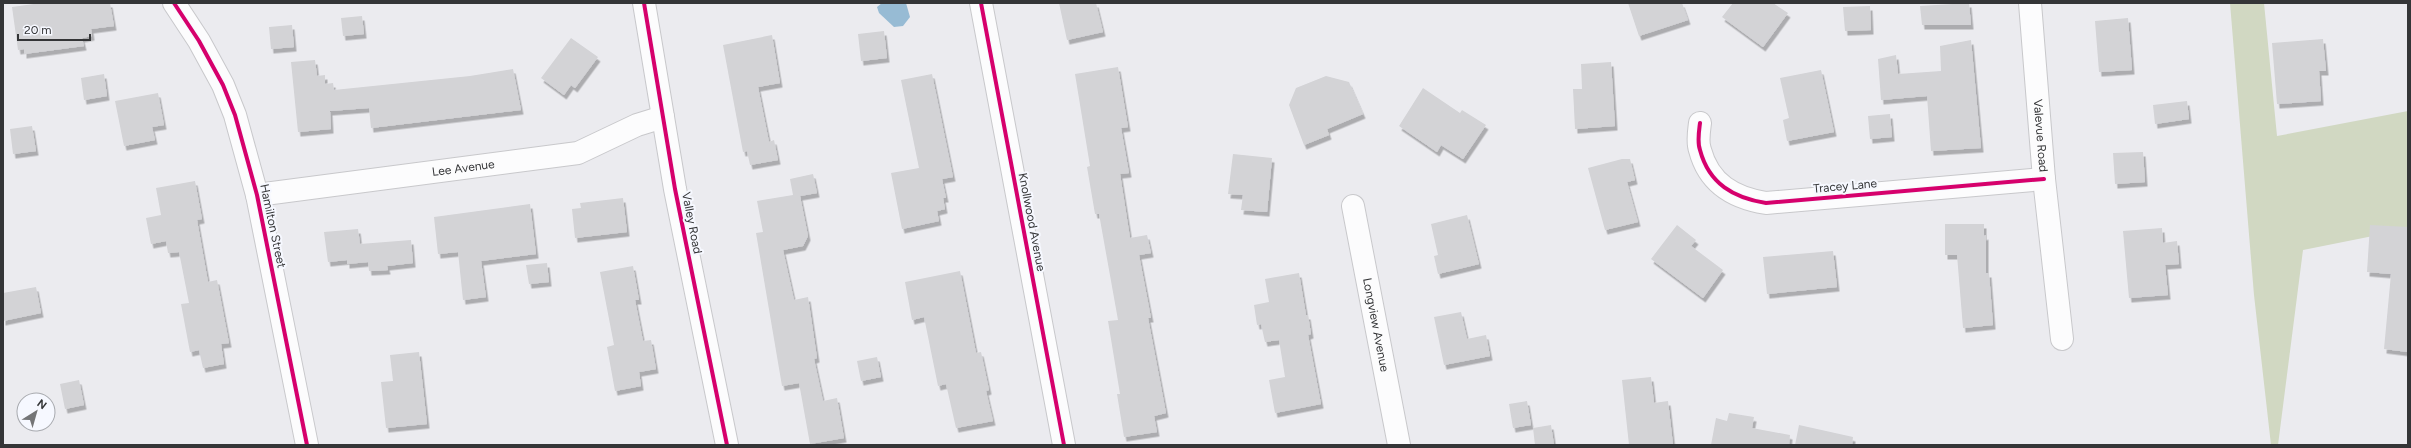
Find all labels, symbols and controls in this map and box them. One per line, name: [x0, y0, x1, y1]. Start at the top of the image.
scale bar: [18, 16, 90, 42]
text: 20 m: [24, 23, 52, 37]
street label: Valevue Road: [2031, 99, 2050, 173]
street label: Lee Avenue: [431, 157, 496, 179]
street label: Knollwood Avenue: [1016, 172, 1048, 273]
street label: Tracey Lane: [1813, 176, 1878, 196]
street label: Hamilton Street: [257, 183, 289, 270]
street label: Valley Road: [679, 191, 705, 255]
street label: Longview Avenue: [1360, 277, 1392, 373]
north arrow: [16, 392, 56, 432]
text: N: [34, 397, 49, 412]

